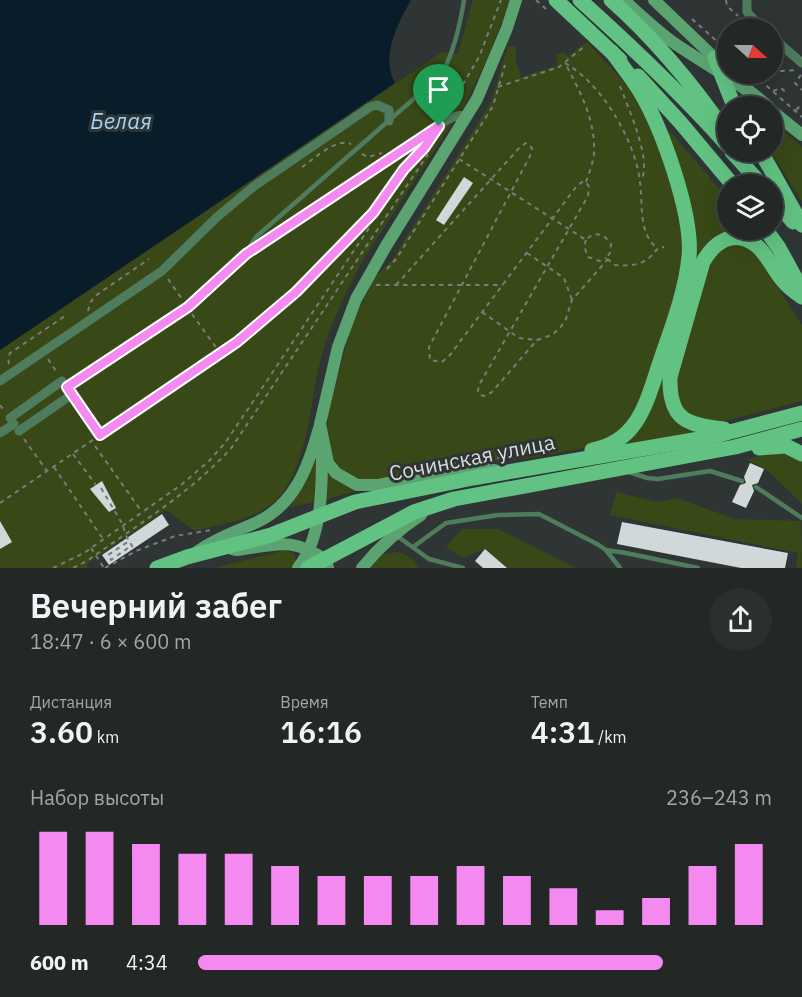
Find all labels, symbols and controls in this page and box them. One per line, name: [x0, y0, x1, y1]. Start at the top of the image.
north arrow: [717, 18, 783, 84]
map controls: [717, 18, 783, 240]
pin: [413, 64, 464, 126]
icon: arrive: [422, 73, 455, 106]
button: locate: [717, 96, 783, 162]
water label: Белая: [90, 106, 152, 135]
button: layers: [717, 174, 783, 240]
street label: Сочинская улица: [387, 427, 557, 487]
text: Вечерний забег: [30, 584, 282, 627]
button: share: [709, 588, 772, 651]
text: 18:47 · 6 × 600 m: [30, 628, 191, 655]
text: Дистанция: [30, 692, 112, 712]
text: Время: [280, 692, 329, 712]
text: Темп: [531, 692, 568, 712]
text: 3.60: [30, 712, 93, 751]
text: 16:16: [280, 712, 362, 751]
text: 4:31: [531, 712, 594, 751]
text: km: [93, 727, 119, 747]
text: /km: [594, 727, 627, 747]
text: Набор высоты: [30, 784, 164, 811]
text: 236–243 m: [666, 784, 772, 811]
text: 600 m: [30, 949, 89, 976]
text: 4:34: [126, 949, 168, 976]

